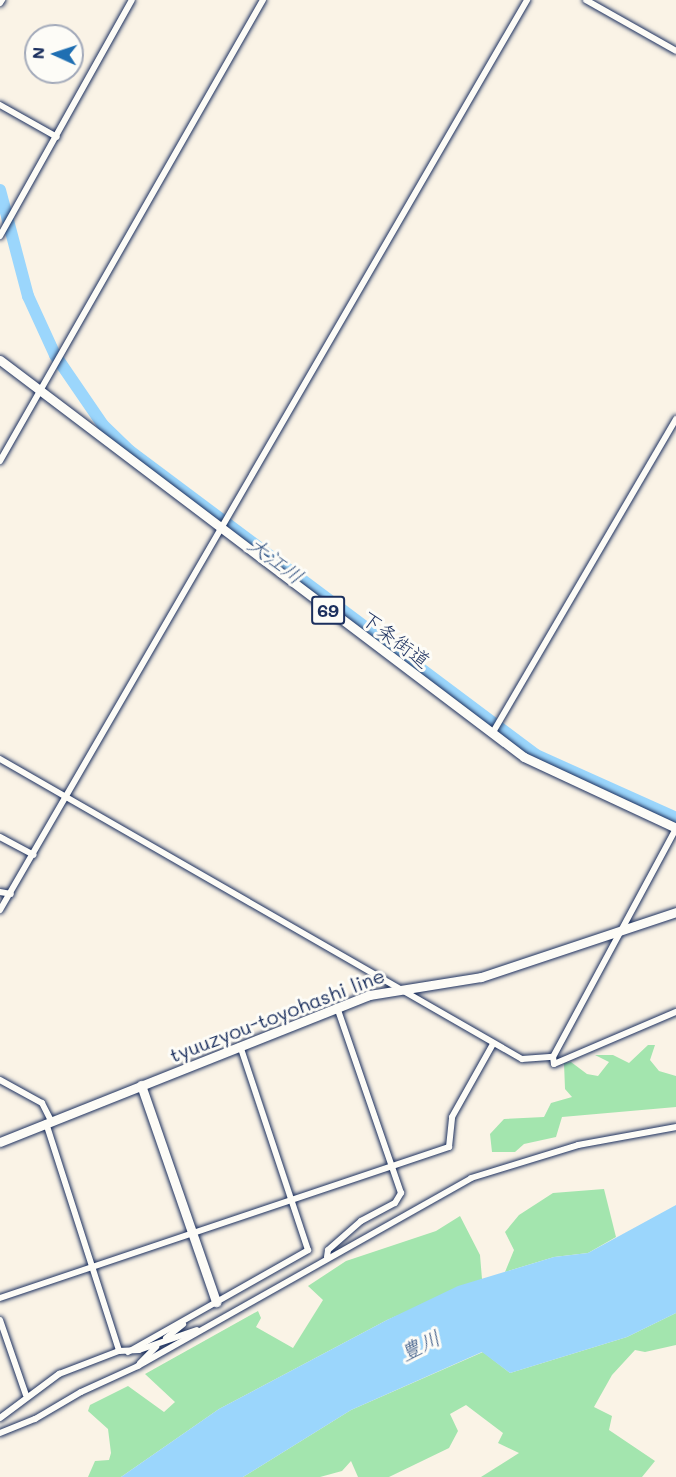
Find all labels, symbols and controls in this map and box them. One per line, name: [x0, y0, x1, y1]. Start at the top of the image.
north arrow: [24, 24, 84, 84]
text: N: [27, 47, 48, 60]
water label: 大江川: [243, 531, 309, 589]
road number: 69: [310, 595, 346, 625]
street label: 下条街道: [357, 605, 435, 673]
street label: tyuuzyou-toyohashi line: [166, 963, 388, 1067]
water label: 豊川: [396, 1324, 444, 1366]

